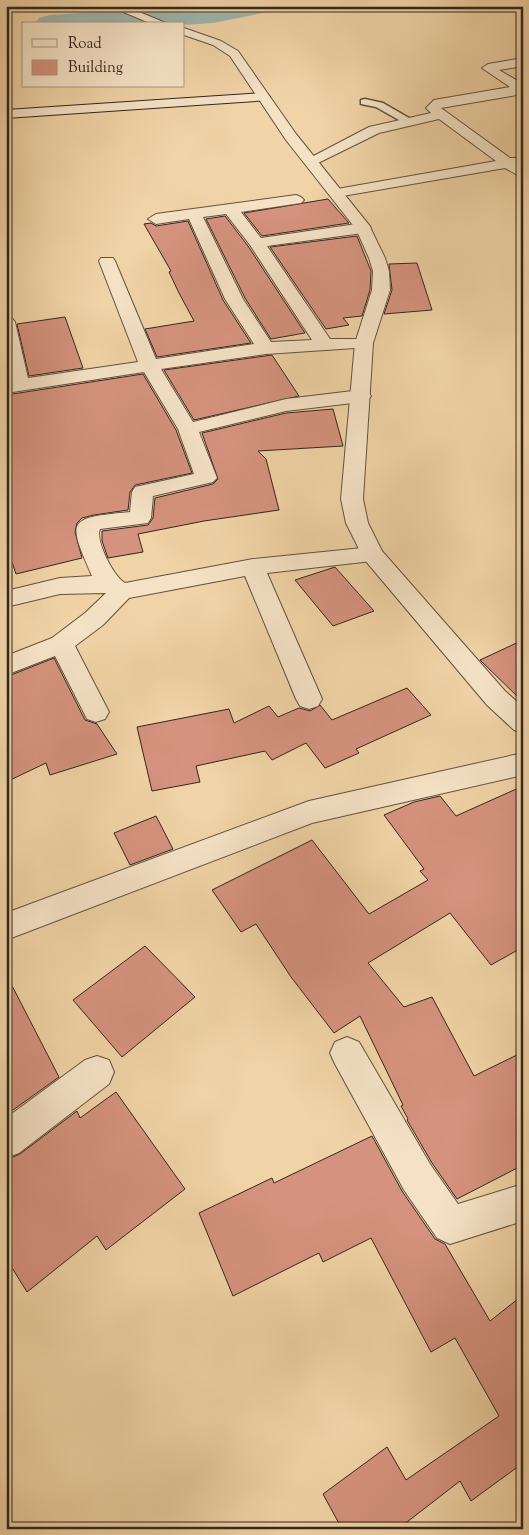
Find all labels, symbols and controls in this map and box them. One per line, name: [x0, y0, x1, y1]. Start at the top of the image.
legend: [22, 22, 185, 88]
text: Road: [68, 34, 102, 55]
text: Building: [68, 58, 123, 79]

